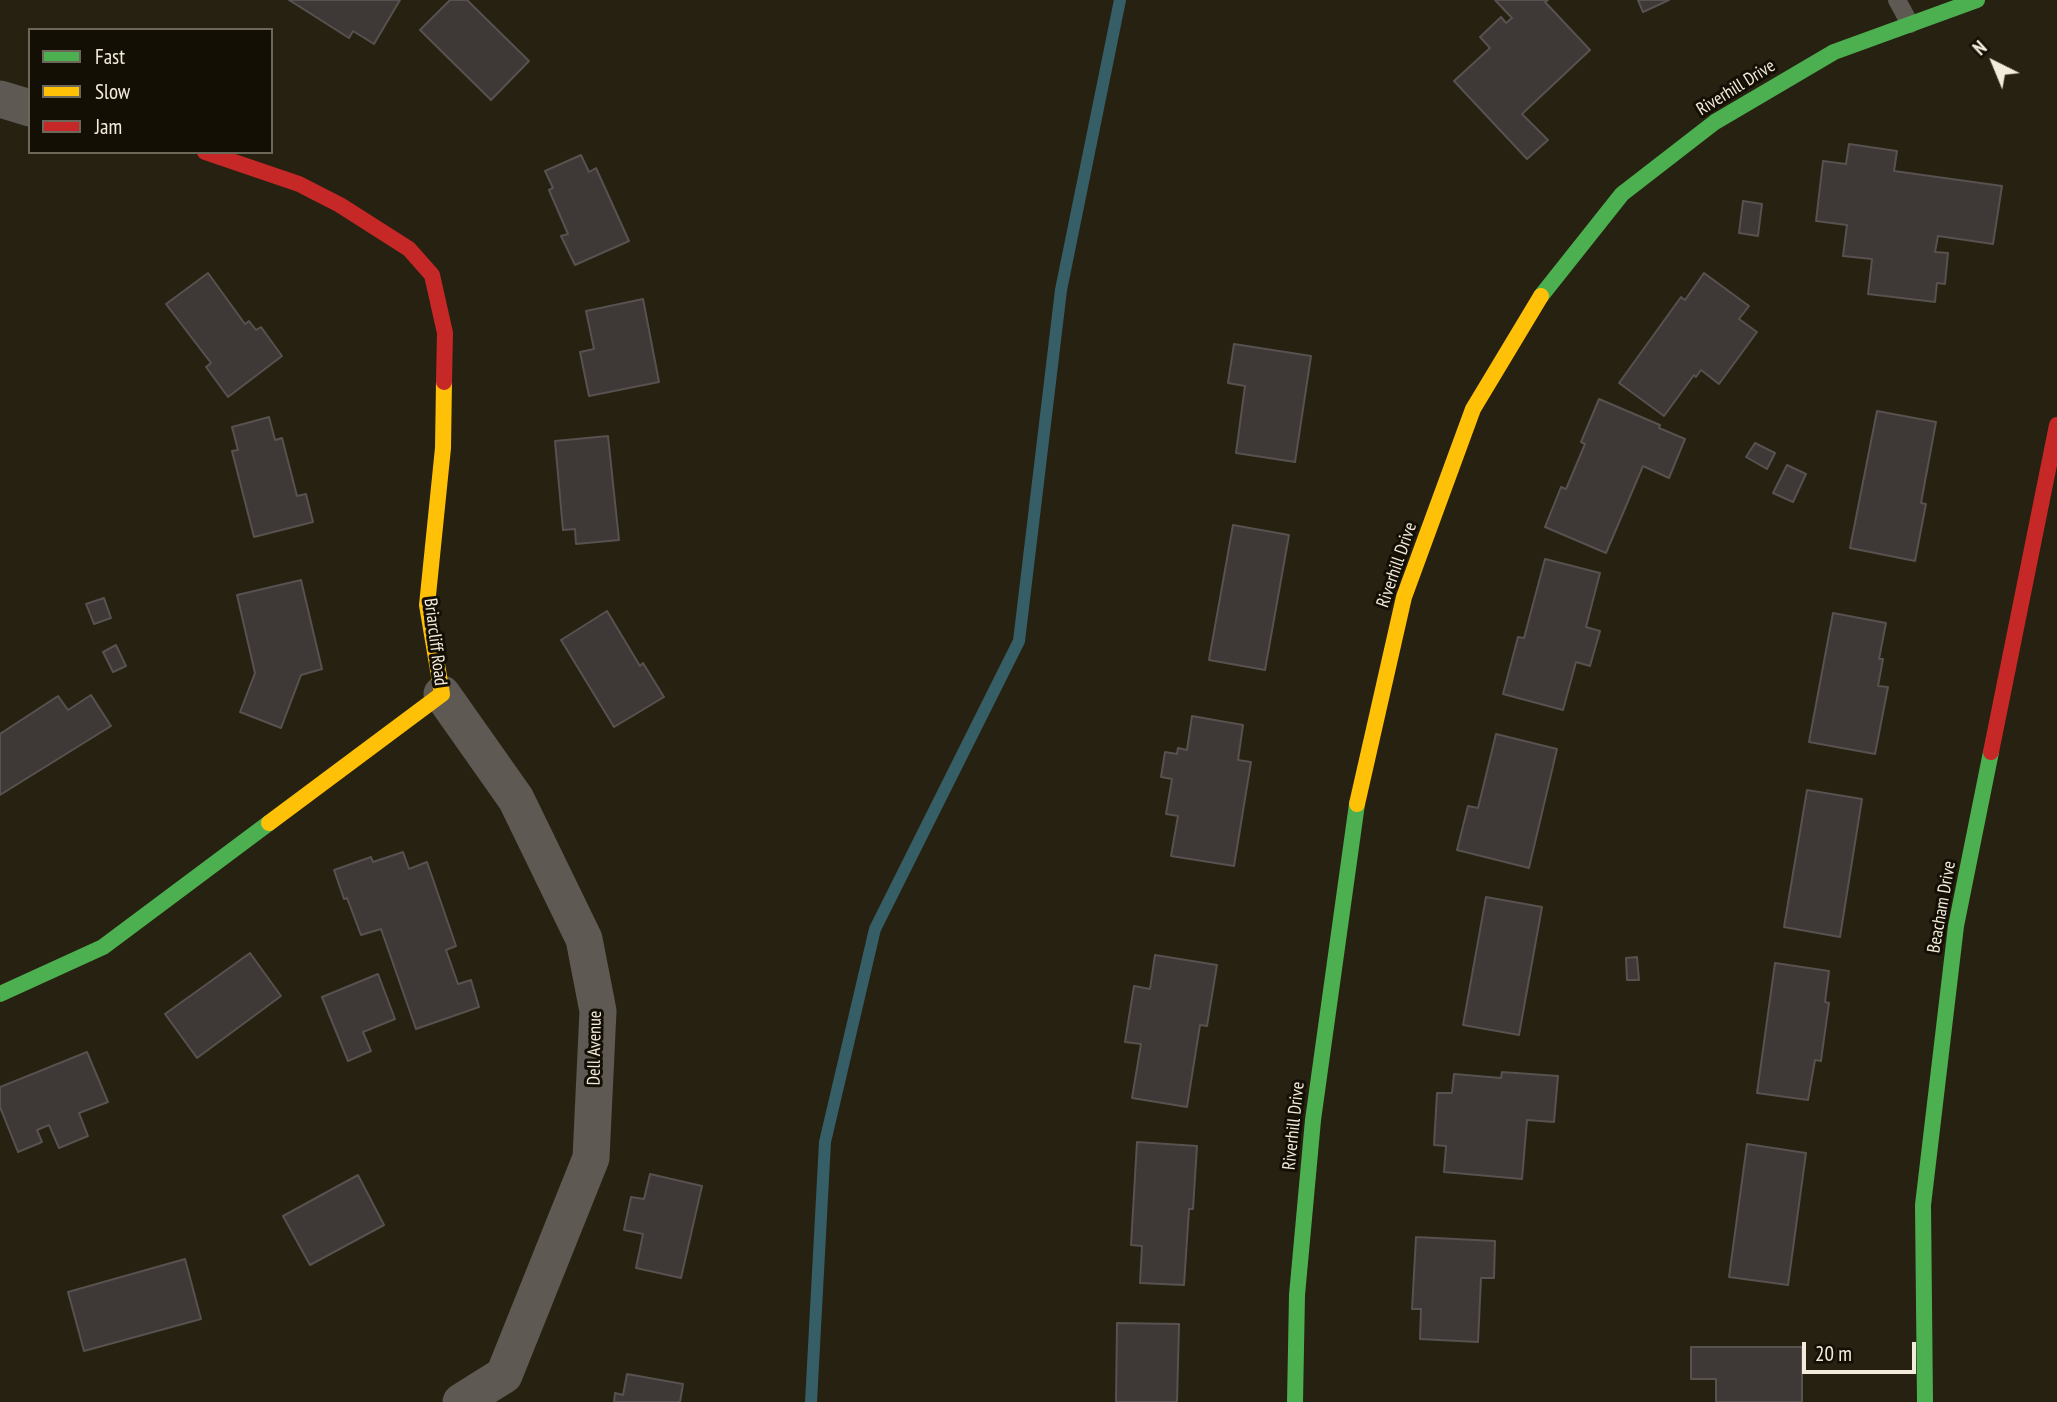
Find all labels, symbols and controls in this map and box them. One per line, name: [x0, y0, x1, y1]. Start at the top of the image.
legend: [28, 28, 273, 154]
north arrow: [1959, 28, 2029, 98]
text: N: [1968, 35, 1992, 60]
text: Fast: [95, 43, 125, 70]
street label: Riverhill Drive: [1693, 55, 1779, 121]
text: Slow: [95, 78, 130, 105]
text: Jam: [95, 113, 122, 140]
street label: Riverhill Drive: [1372, 520, 1422, 610]
street label: Briarcliff Road: [419, 597, 451, 687]
street label: Beacham Drive: [1923, 859, 1961, 955]
street label: Dell Avenue: [584, 1011, 606, 1085]
street label: Riverhill Drive: [1279, 1081, 1309, 1171]
scale bar: [1805, 1328, 1919, 1372]
text: 20 m: [1815, 1340, 1852, 1367]

